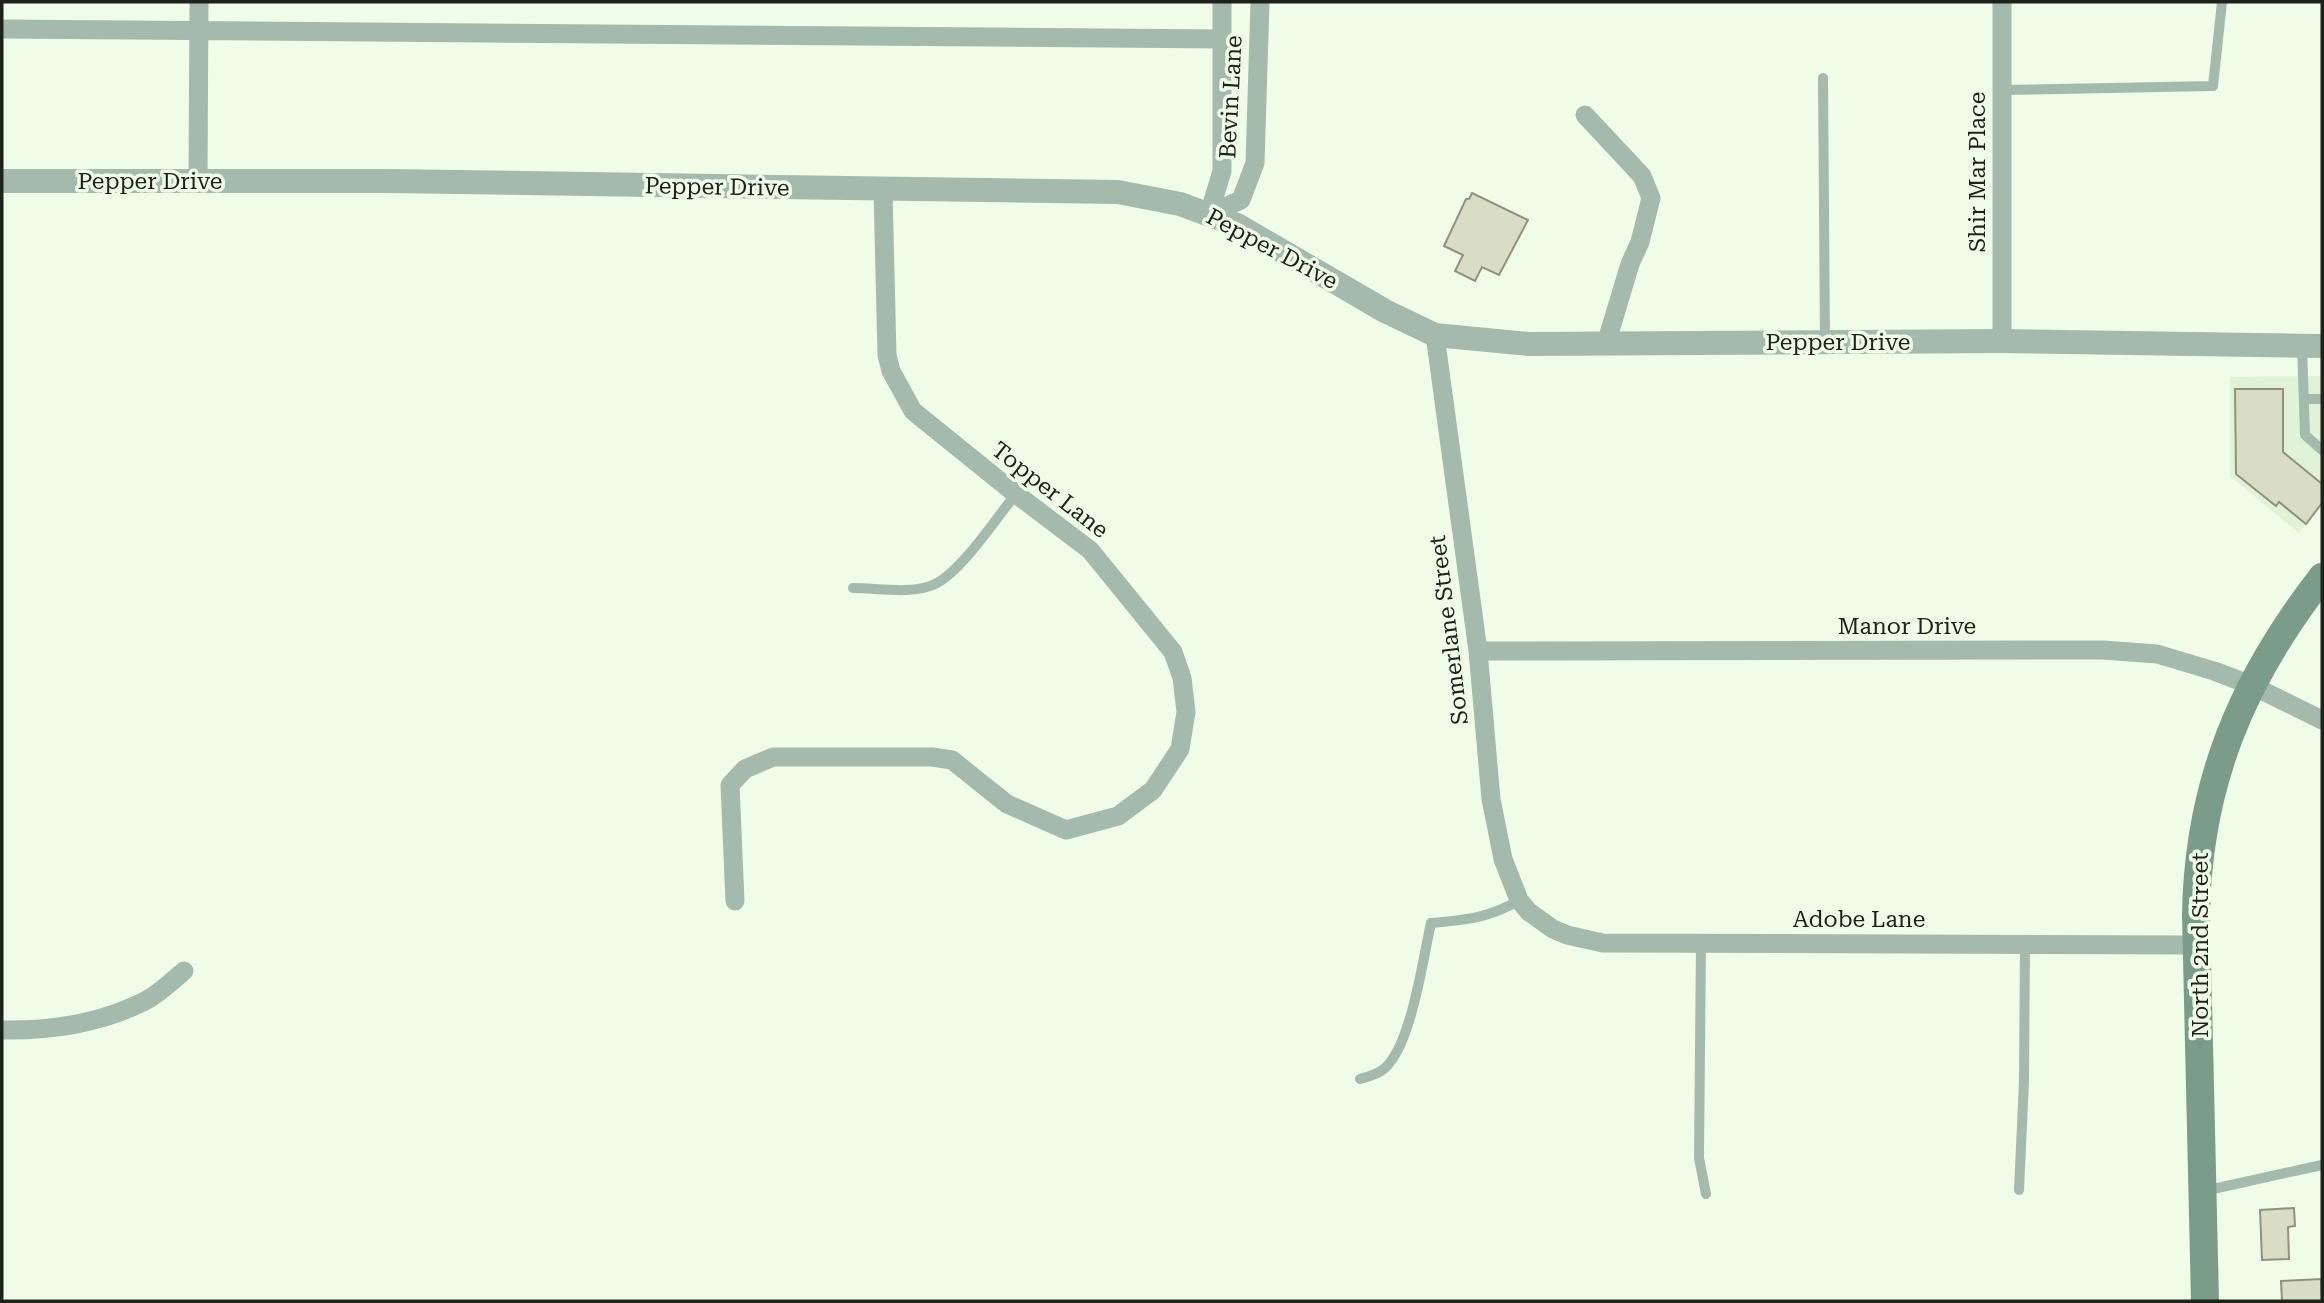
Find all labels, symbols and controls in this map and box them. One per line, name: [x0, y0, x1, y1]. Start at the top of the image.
street label: Bevin Lane: [1214, 35, 1248, 159]
street label: Shir Mar Place: [1964, 92, 1991, 252]
street label: Pepper Drive: [78, 168, 222, 195]
street label: Pepper Drive: [644, 172, 790, 202]
street label: Pepper Drive: [1202, 203, 1342, 295]
street label: Pepper Drive: [1766, 329, 1910, 356]
street label: Topper Lane: [986, 436, 1114, 544]
street label: Somerlane Street: [1424, 533, 1474, 726]
street label: Manor Drive: [1838, 613, 1976, 640]
street label: North 2nd Street: [2187, 852, 2214, 1038]
street label: Adobe Lane: [1793, 906, 1925, 933]

